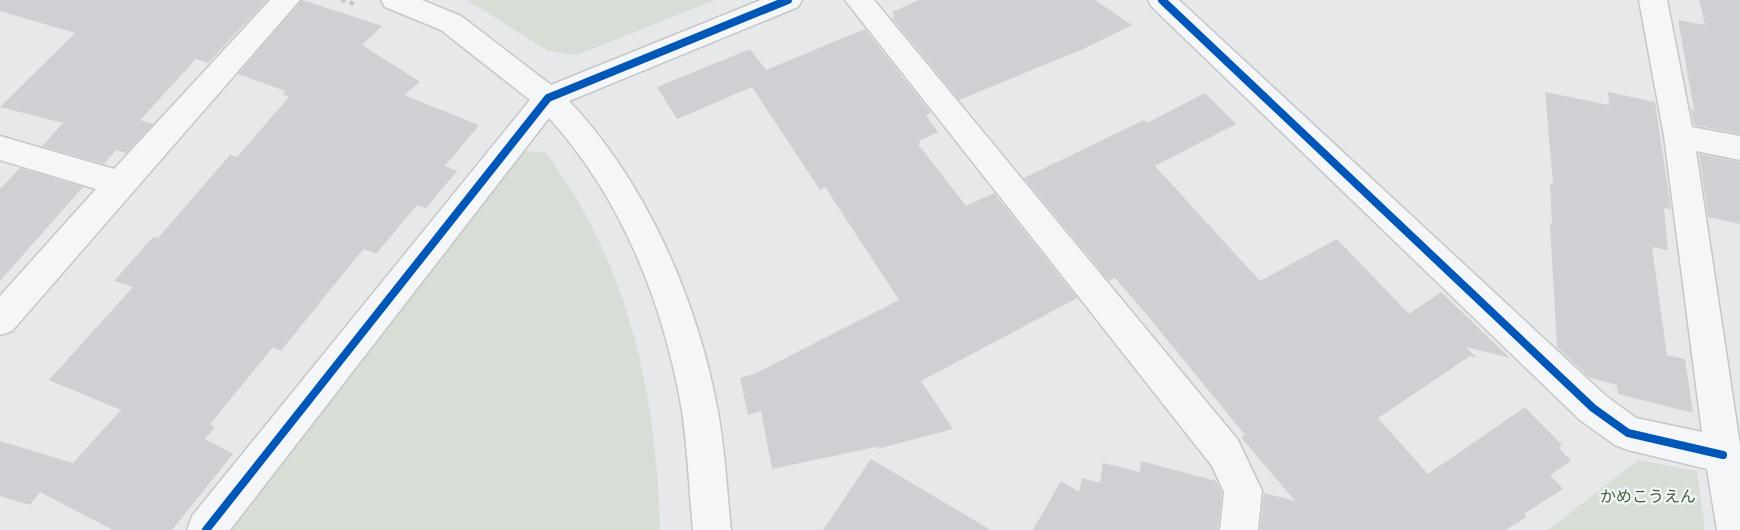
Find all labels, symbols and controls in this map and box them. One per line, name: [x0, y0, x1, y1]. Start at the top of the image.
park label: かめこうえん: [1600, 485, 1696, 507]

